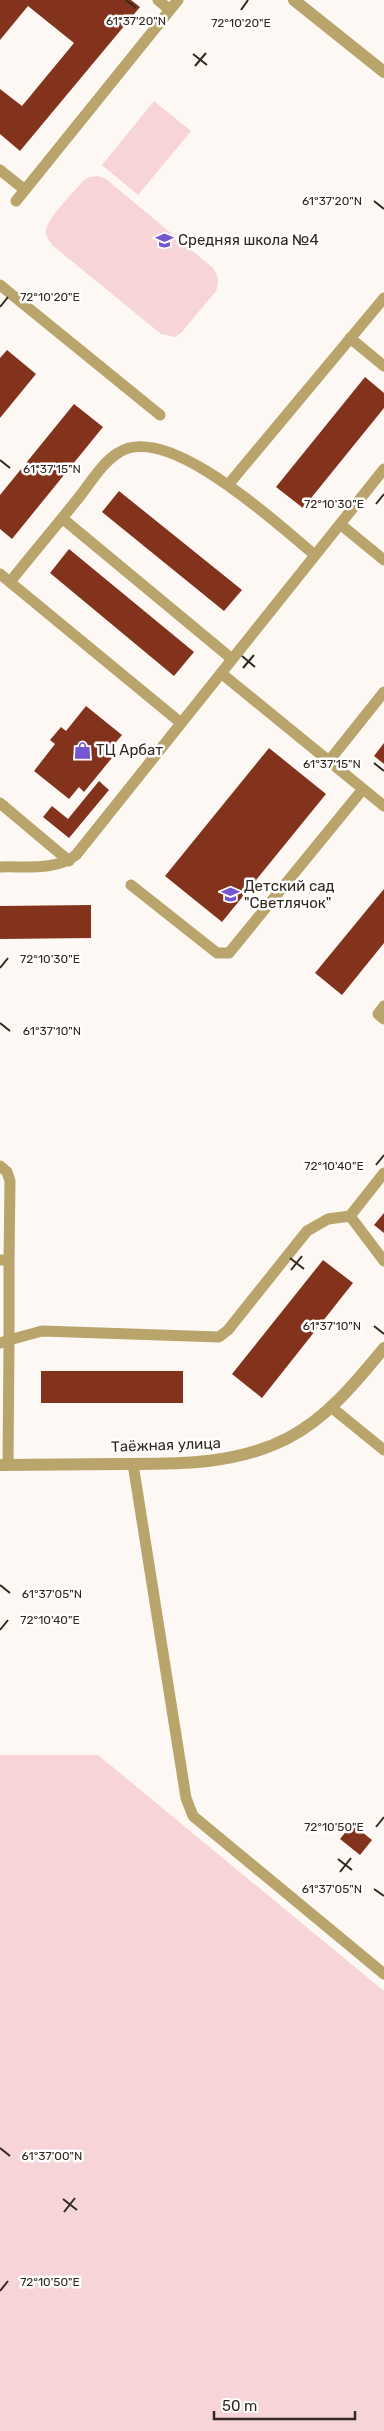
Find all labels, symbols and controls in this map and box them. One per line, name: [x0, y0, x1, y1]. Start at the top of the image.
text: 61°37'20"N: [106, 14, 166, 28]
text: 72°10'20"E: [211, 16, 271, 30]
text: 61°37'20"N: [302, 194, 362, 208]
school or university icon: Средняя школа №4: [154, 230, 174, 250]
place label: Средняя школа №4: [178, 231, 319, 249]
text: 72°10'20"E: [20, 290, 80, 304]
text: 61°37'15"N: [23, 462, 81, 476]
text: 72°10'30"E: [304, 497, 364, 511]
shop icon: ТЦ Арбат: [72, 740, 92, 760]
place label: ТЦ Арбат: [96, 741, 163, 759]
text: 61°37'15"N: [303, 757, 361, 771]
place label: Детский сад "Светлячок": [244, 877, 335, 912]
school or university icon: Детский сад "Светлячок": [220, 885, 240, 905]
text: 72°10'30"E: [20, 952, 80, 966]
text: 61°37'10"N: [23, 1024, 81, 1038]
text: 72°10'40"E: [304, 1159, 364, 1173]
text: 61°37'10"N: [303, 1319, 361, 1333]
street label: Таёжная улица: [111, 1434, 221, 1456]
text: 61°37'05"N: [22, 1587, 82, 1601]
text: 72°10'40"E: [20, 1613, 80, 1627]
text: 72°10'50"E: [304, 1820, 364, 1834]
text: 61°37'05"N: [302, 1882, 362, 1896]
text: 61°37'00"N: [22, 2149, 82, 2163]
text: 72°10'50"E: [20, 2275, 80, 2289]
scale bar: [214, 2388, 355, 2420]
text: 50 m: [222, 2397, 257, 2415]

